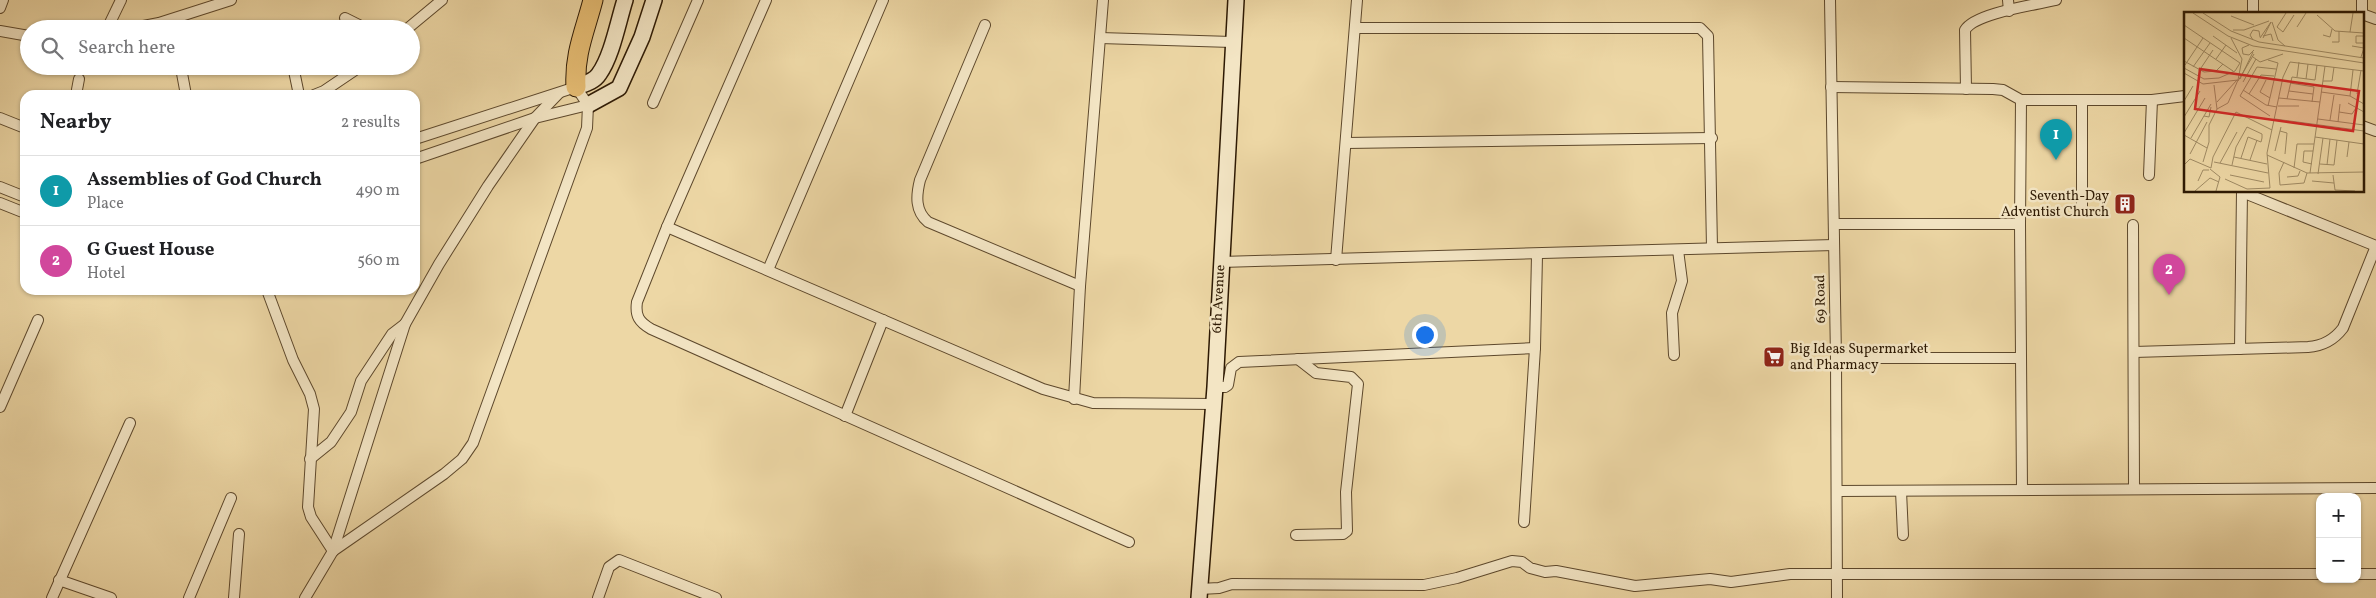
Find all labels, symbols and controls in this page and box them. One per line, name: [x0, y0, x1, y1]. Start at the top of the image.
inset map: [2184, 12, 2364, 192]
search box: [20, 20, 420, 75]
icon: search: [38, 34, 66, 62]
text: Search here: [78, 35, 175, 61]
text: Nearby: [40, 108, 111, 137]
text: 2 results: [341, 112, 400, 134]
pin: 1: [2040, 119, 2072, 160]
text: Assemblies of God Church: [87, 167, 322, 193]
text: 1: [53, 180, 59, 202]
text: 490 m: [355, 180, 400, 202]
place label: Seventh-Day Adventist Church: [2001, 187, 2109, 222]
building icon: Seventh-Day Adventist Church: [2113, 192, 2137, 216]
text: Place: [87, 193, 124, 215]
text: G Guest House: [87, 237, 215, 263]
text: 2: [52, 250, 60, 272]
text: 560 m: [357, 250, 400, 272]
pin: 2: [2153, 254, 2185, 295]
text: Hotel: [87, 263, 125, 285]
street label: 6th Avenue: [1208, 264, 1230, 334]
street label: 69 Road: [1811, 274, 1831, 324]
your location: [1412, 322, 1438, 348]
place label: Big Ideas Supermarket and Pharmacy: [1790, 340, 1929, 375]
supermarket icon: Big Ideas Supermarket and Pharmacy: [1762, 345, 1786, 369]
map controls: [2316, 493, 2361, 583]
button: +: [2316, 493, 2361, 538]
button: −: [2316, 538, 2361, 583]

